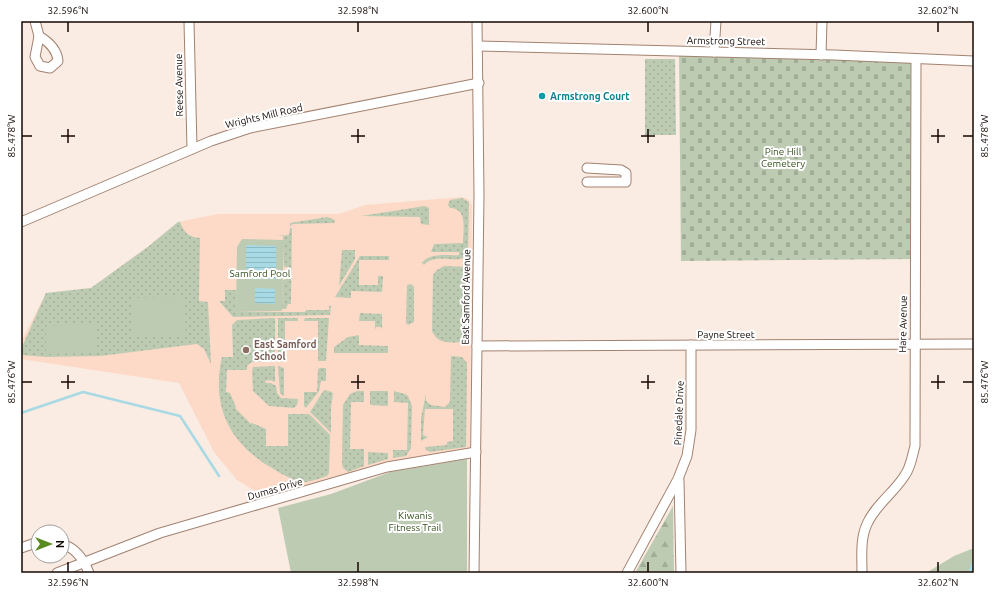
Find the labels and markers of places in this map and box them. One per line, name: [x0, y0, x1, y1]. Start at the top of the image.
marker: Armstrong Court: [537, 91, 547, 101]
place label: Armstrong Court: [550, 91, 630, 102]
place label: East Samford School: [254, 339, 317, 362]
marker: East Samford School: [241, 345, 251, 355]

